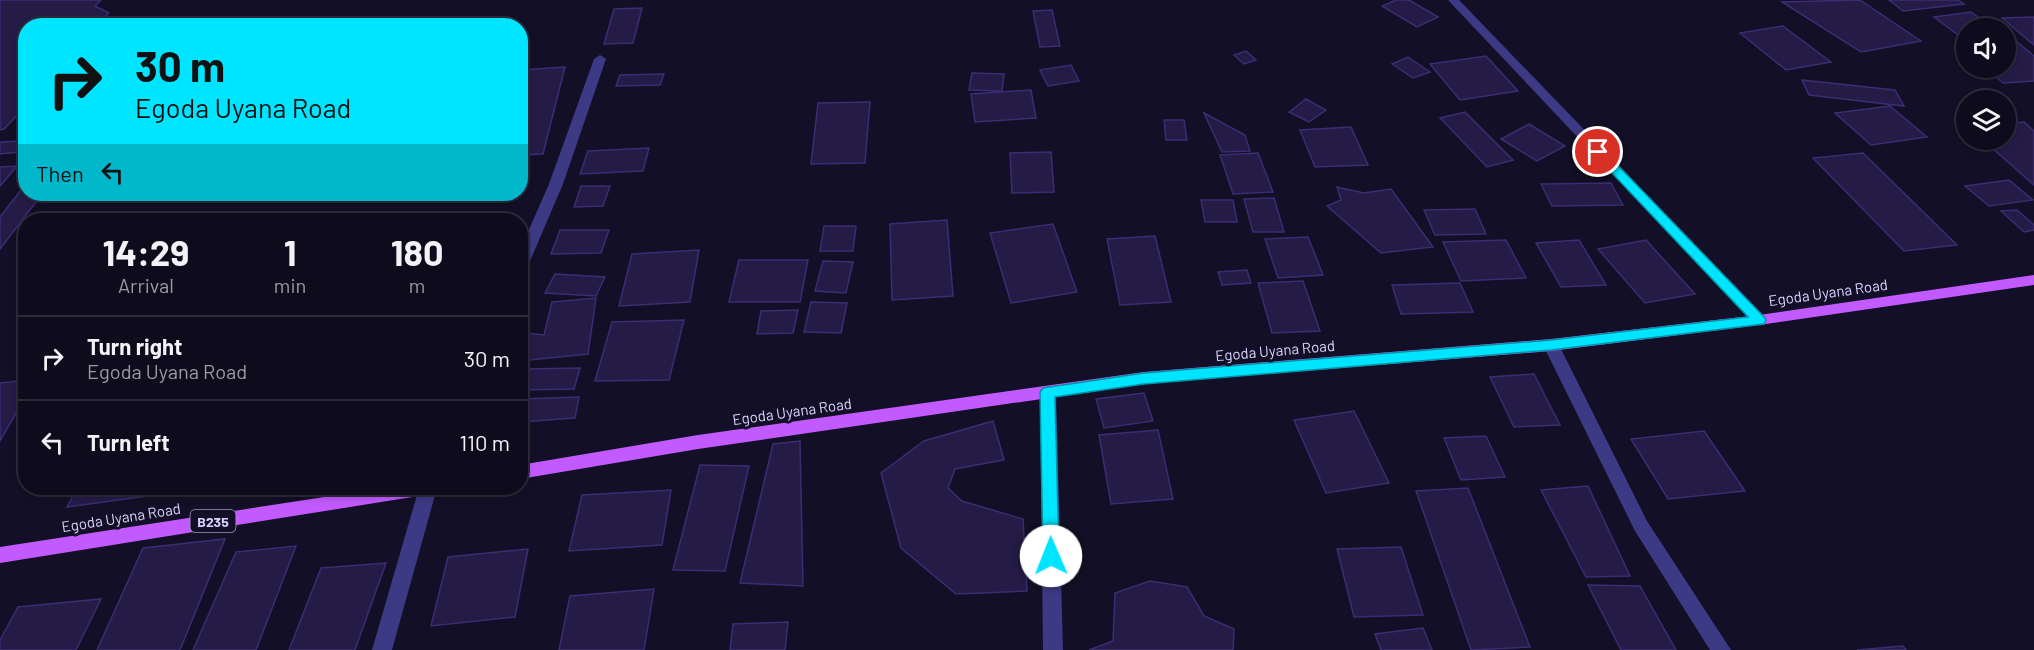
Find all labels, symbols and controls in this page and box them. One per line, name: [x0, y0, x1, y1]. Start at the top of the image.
map controls: [1956, 18, 2016, 150]
button: sound: [1956, 18, 2016, 78]
text: 30 m: [135, 40, 225, 90]
icon: right: [36, 42, 114, 120]
button: layers: [1956, 90, 2016, 150]
text: Egoda Uyana Road: [135, 91, 351, 123]
pin: [1572, 126, 1623, 177]
icon: arrive: [1581, 135, 1614, 168]
icon: left: [96, 156, 129, 189]
text: Then: [36, 160, 84, 186]
text: 14:29: [102, 230, 189, 273]
text: 1: [284, 230, 296, 273]
text: 180: [391, 230, 443, 273]
text: Arrival: [118, 273, 174, 297]
text: min: [274, 273, 306, 297]
text: m: [409, 273, 425, 297]
street label: Egoda Uyana Road: [1767, 275, 1889, 309]
text: Turn right: [87, 333, 182, 359]
street label: Egoda Uyana Road: [1214, 336, 1336, 364]
icon: right: [36, 342, 69, 375]
text: 30 m: [464, 345, 510, 371]
text: Egoda Uyana Road: [87, 359, 247, 383]
street label: Egoda Uyana Road: [731, 394, 853, 428]
icon: left: [36, 426, 69, 459]
text: Turn left: [87, 429, 170, 455]
text: 110 m: [460, 429, 510, 455]
street label: Egoda Uyana Road: [60, 499, 182, 535]
road number: B235: [190, 510, 236, 532]
position arrow: [1019, 524, 1083, 588]

